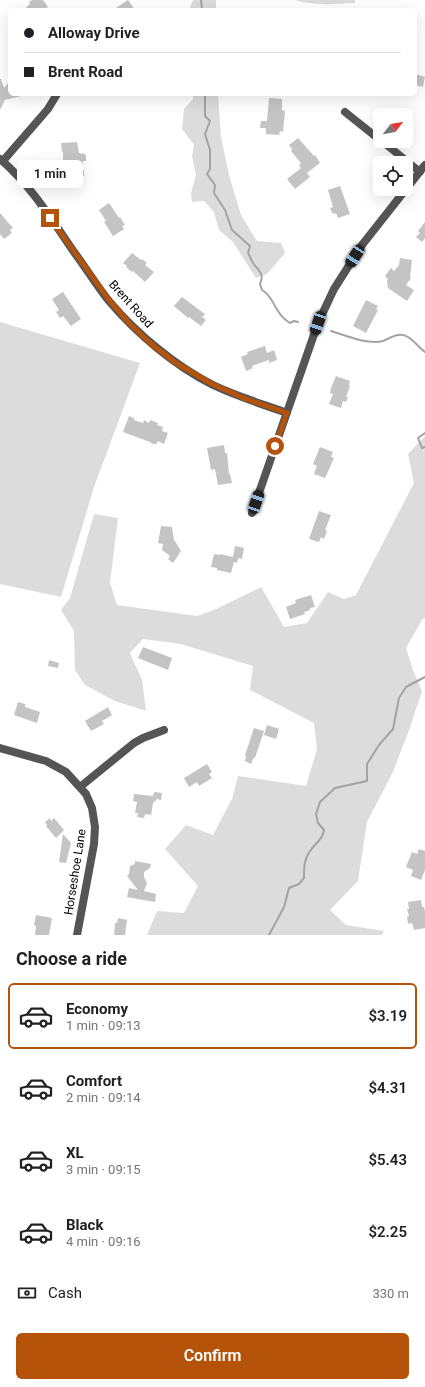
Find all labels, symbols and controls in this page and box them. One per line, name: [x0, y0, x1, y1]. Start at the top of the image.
text: Alloway Drive: [48, 24, 140, 42]
text: Brent Road: [48, 63, 123, 81]
north arrow: [373, 108, 413, 148]
map controls: [373, 108, 413, 196]
button: locate: [373, 156, 413, 196]
callout: 1 min: [17, 160, 83, 188]
text: 1 min: [34, 166, 66, 181]
route end: [41, 209, 59, 227]
car: [343, 243, 367, 269]
street label: Brent Road: [106, 277, 156, 331]
car: [308, 310, 328, 336]
route start: [266, 437, 284, 455]
car: [246, 489, 266, 515]
street label: Horseshoe Lane: [61, 828, 89, 916]
text: Choose a ride: [16, 948, 127, 969]
icon: car: [18, 998, 54, 1034]
text: Economy: [66, 1000, 128, 1018]
text: $3.19: [368, 1007, 407, 1025]
text: 1 min · 09:13: [66, 1018, 141, 1033]
icon: car: [18, 1070, 54, 1106]
text: Comfort: [66, 1072, 122, 1090]
text: $4.31: [368, 1079, 407, 1097]
text: 2 min · 09:14: [66, 1090, 141, 1105]
icon: car: [18, 1142, 54, 1178]
text: XL: [66, 1144, 84, 1162]
text: $5.43: [368, 1151, 407, 1169]
text: 3 min · 09:15: [66, 1162, 141, 1177]
icon: car: [18, 1214, 54, 1250]
text: Black: [66, 1216, 103, 1234]
text: $2.25: [368, 1223, 407, 1241]
text: 4 min · 09:16: [66, 1234, 141, 1249]
icon: cash: [16, 1282, 38, 1304]
text: Cash: [48, 1284, 82, 1302]
text: 330 m: [372, 1286, 409, 1301]
button: Confirm: [16, 1333, 409, 1379]

